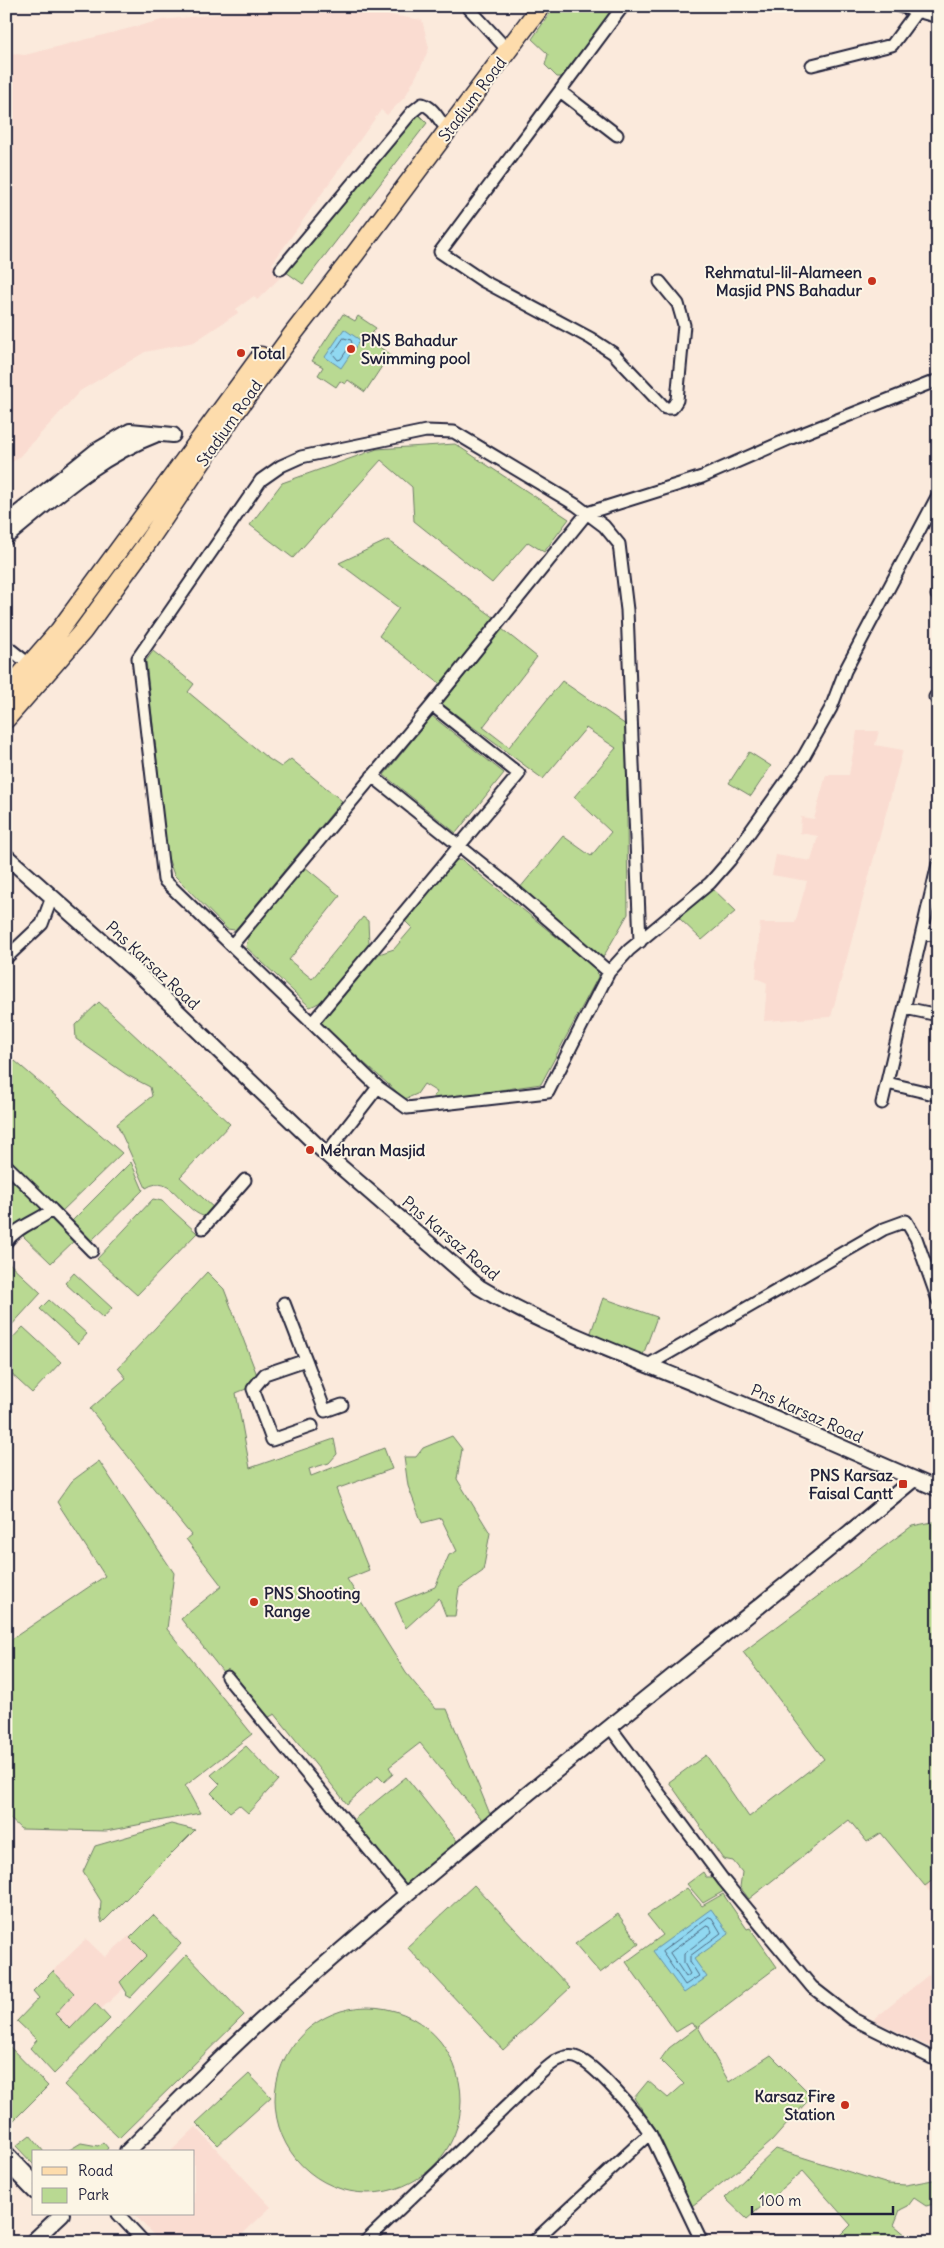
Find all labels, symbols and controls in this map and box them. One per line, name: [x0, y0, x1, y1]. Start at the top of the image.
street label: Stadium Road: [434, 53, 510, 145]
place label: Rehmatul-lil-Alameen Masjid PNS Bahadur: [705, 262, 862, 300]
marker: Rehmatul-lil-Alameen Masjid PNS Bahadur: [866, 275, 878, 287]
place label: PNS Bahadur Swimming pool: [361, 330, 470, 369]
place label: Total: [251, 343, 285, 363]
marker: PNS Bahadur Swimming pool: [345, 343, 357, 355]
marker: Total: [235, 347, 247, 359]
street label: Stadium Road: [192, 376, 266, 470]
street label: Pns Karsaz Road: [102, 916, 204, 1014]
place label: Mehran Masjid: [320, 1140, 426, 1160]
marker: Mehran Masjid: [304, 1144, 316, 1156]
street label: Pns Karsaz Road: [398, 1192, 504, 1284]
street label: Pns Karsaz Road: [748, 1379, 866, 1447]
place label: PNS Karsaz Faisal Cantt: [809, 1465, 894, 1503]
marker: PNS Karsaz Faisal Cantt: [897, 1478, 909, 1490]
place label: PNS Shooting Range: [264, 1583, 361, 1622]
marker: PNS Shooting Range: [248, 1596, 260, 1608]
place label: Karsaz Fire Station: [754, 2086, 835, 2124]
marker: Karsaz Fire Station: [839, 2099, 851, 2111]
legend: [32, 2150, 195, 2216]
text: Road: [78, 2161, 113, 2180]
scale bar: [752, 2183, 893, 2215]
text: Park: [78, 2185, 109, 2204]
text: 100 m: [759, 2191, 801, 2210]

